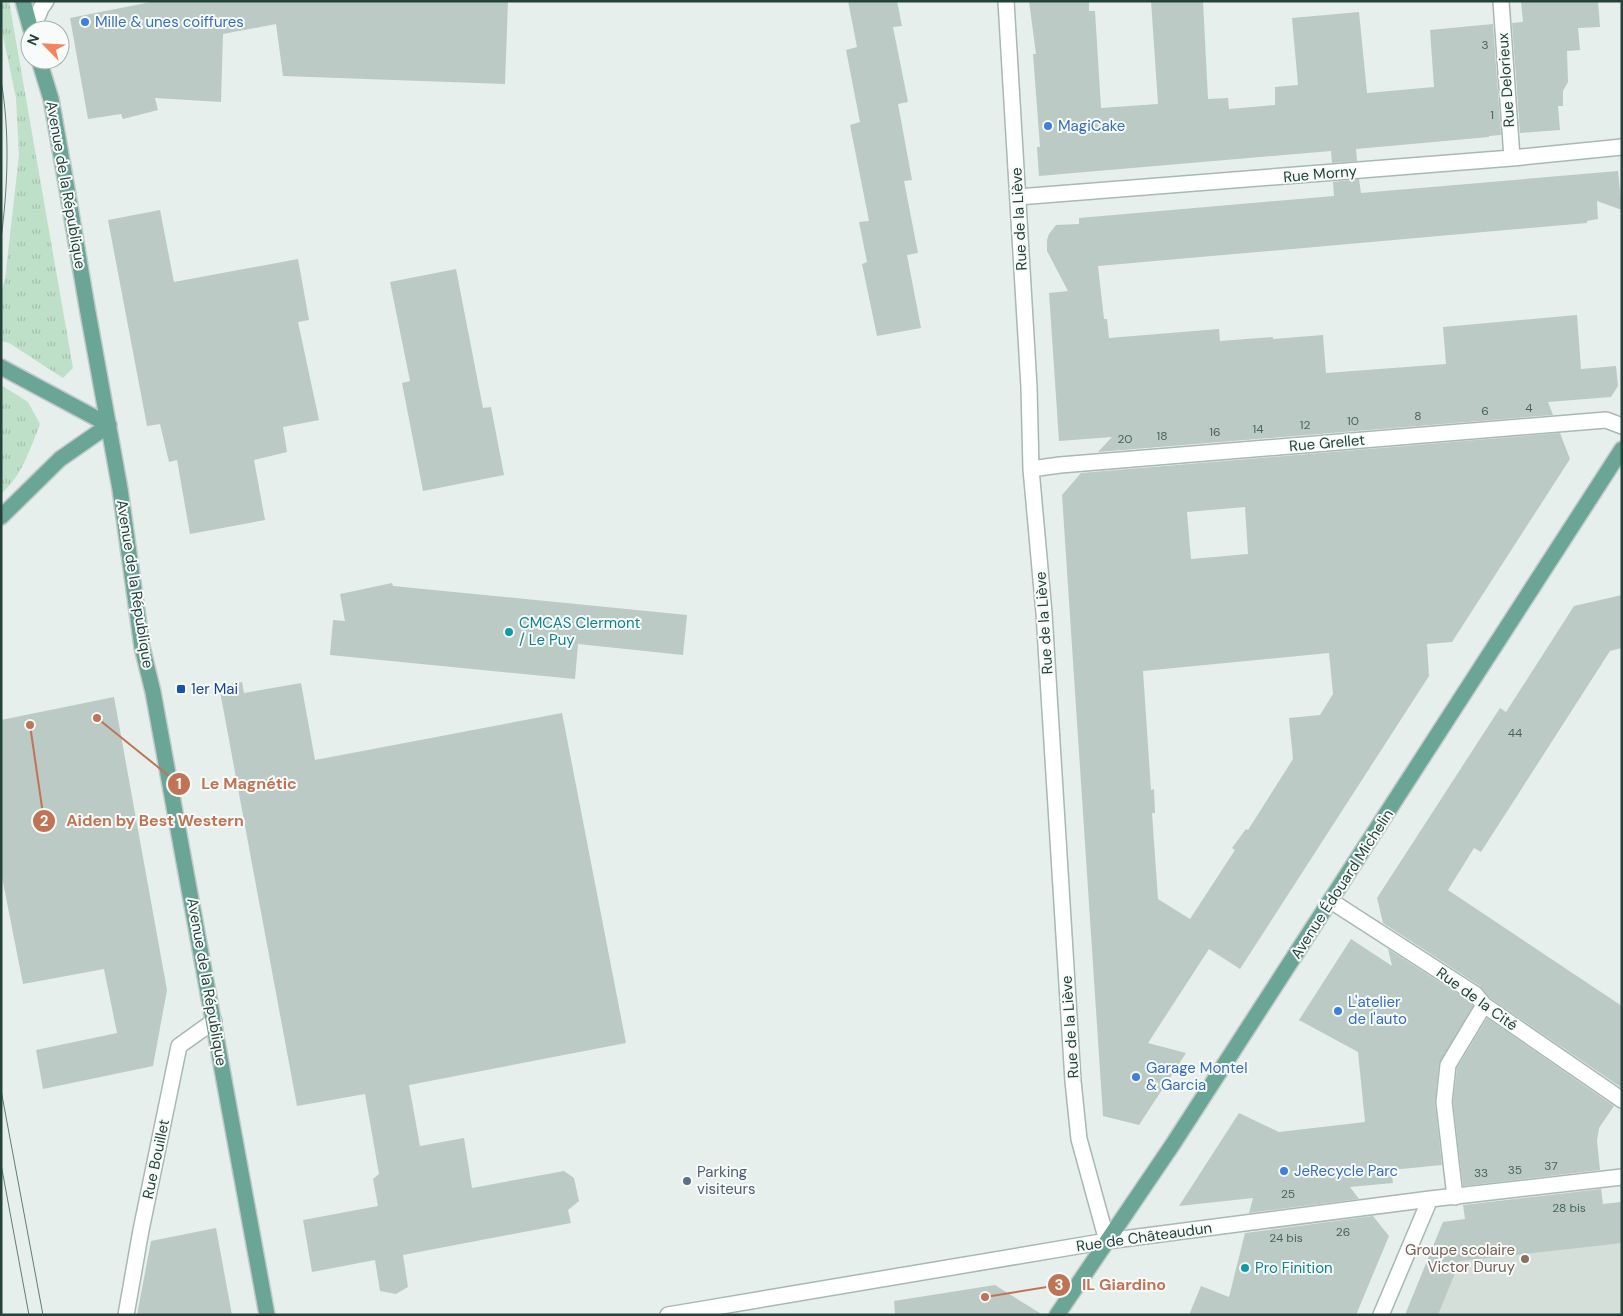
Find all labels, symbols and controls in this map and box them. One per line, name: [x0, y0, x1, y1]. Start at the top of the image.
place label: Mille & unes coiffures: [95, 12, 244, 32]
marker: Mille & unes coiffures: [79, 16, 91, 28]
north arrow: [20, 20, 70, 70]
text: N: [23, 31, 43, 48]
street label: Rue Delorieux: [1493, 31, 1519, 128]
house number: 3: [1481, 37, 1489, 53]
street label: Avenue de la République: [41, 99, 91, 271]
house number: 1: [1490, 107, 1494, 123]
place label: MagiCake: [1058, 116, 1125, 136]
marker: MagiCake: [1042, 120, 1054, 132]
street label: Rue Morny: [1282, 161, 1358, 187]
street label: Rue de la Liève: [1006, 167, 1032, 271]
house number: 4: [1525, 400, 1533, 416]
house number: 6: [1481, 403, 1489, 419]
house number: 8: [1414, 408, 1422, 424]
house number: 10: [1347, 413, 1359, 429]
house number: 12: [1300, 417, 1310, 433]
house number: 14: [1252, 421, 1264, 437]
house number: 16: [1209, 424, 1221, 440]
house number: 18: [1156, 428, 1168, 444]
street label: Rue Grellet: [1288, 430, 1366, 456]
house number: 20: [1117, 431, 1133, 447]
street label: Avenue de la République: [112, 498, 158, 670]
street label: Rue de la Liève: [1030, 571, 1058, 675]
place label: CMCAS Clermont / Le Puy: [519, 613, 641, 650]
marker: CMCAS Clermont / Le Puy: [503, 626, 515, 638]
place label: 1er Mai: [191, 679, 238, 699]
marker: 1er Mai: [175, 683, 187, 695]
house number: 44: [1508, 725, 1522, 741]
callout: Le Magnétic: [166, 768, 307, 799]
text: Le Magnétic: [201, 773, 297, 794]
text: 1: [176, 774, 182, 794]
callout: Aiden by Best Western: [31, 805, 254, 836]
street label: Avenue Édouard Michelin: [1286, 805, 1398, 963]
text: Aiden by Best Western: [66, 810, 244, 831]
text: 2: [40, 811, 49, 831]
street label: Avenue de la République: [182, 896, 232, 1068]
street label: Rue de la Cité: [1432, 963, 1522, 1035]
street label: Rue de la Liève: [1056, 975, 1084, 1079]
place label: L'atelier de l'auto: [1348, 992, 1407, 1029]
marker: L'atelier de l'auto: [1332, 1005, 1344, 1017]
place label: Garage Montel & Garcia: [1146, 1058, 1247, 1095]
marker: Garage Montel & Garcia: [1130, 1071, 1142, 1083]
street label: Rue Bouillet: [138, 1117, 174, 1201]
house number: 37: [1544, 1158, 1558, 1174]
place label: JeRecycle Parc: [1294, 1161, 1398, 1181]
place label: Parking visiteurs: [697, 1162, 756, 1199]
house number: 35: [1508, 1162, 1522, 1178]
marker: JeRecycle Parc: [1278, 1165, 1290, 1177]
house number: 33: [1474, 1165, 1488, 1181]
marker: Parking visiteurs: [681, 1175, 693, 1187]
house number: 25: [1281, 1186, 1295, 1202]
house number: 28 bis: [1552, 1200, 1586, 1216]
street label: Rue de Châteaudun: [1075, 1218, 1213, 1256]
house number: 26: [1336, 1224, 1350, 1240]
house number: 24 bis: [1269, 1230, 1303, 1246]
place label: Groupe scolaire Victor Duruy: [1405, 1240, 1516, 1277]
marker: Groupe scolaire Victor Duruy: [1519, 1253, 1531, 1265]
place label: Pro Finition: [1255, 1258, 1333, 1278]
marker: Pro Finition: [1239, 1262, 1251, 1274]
callout: IL Giardino: [1047, 1269, 1176, 1300]
text: IL Giardino: [1082, 1274, 1166, 1295]
text: 3: [1054, 1275, 1064, 1295]

